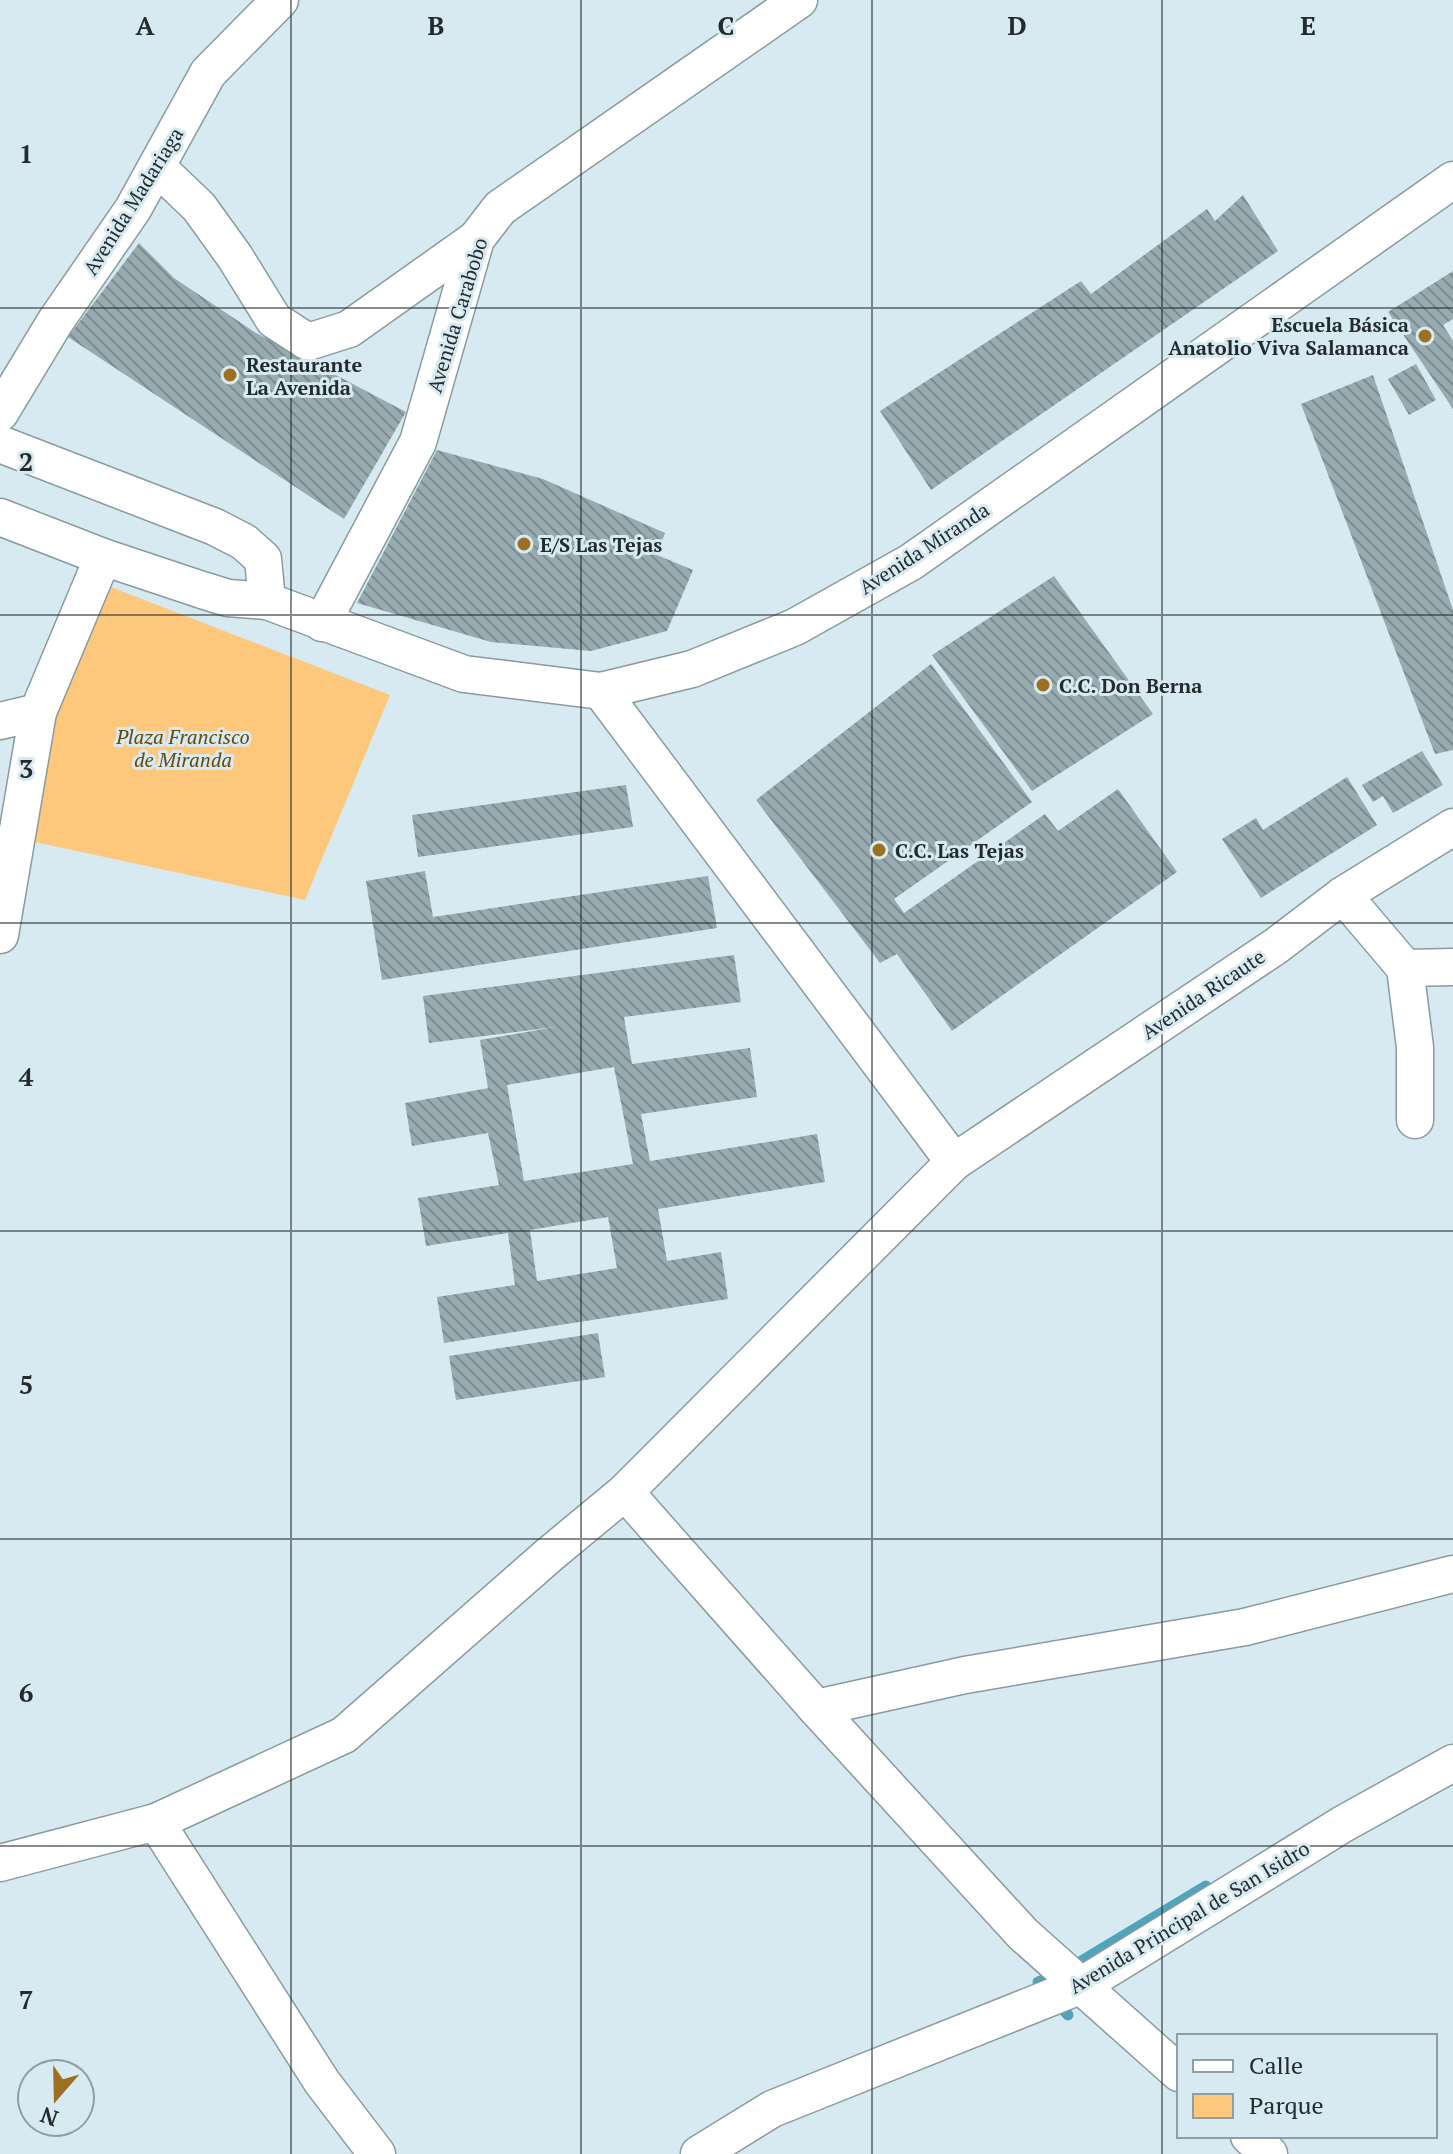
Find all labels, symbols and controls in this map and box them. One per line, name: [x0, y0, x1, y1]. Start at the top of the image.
text: A: [136, 8, 155, 42]
text: B: [428, 8, 444, 42]
text: C: [718, 8, 734, 42]
text: D: [1007, 8, 1027, 42]
text: E: [1300, 8, 1316, 42]
street label: Avenida Madariaga: [77, 122, 189, 280]
text: 1: [19, 136, 33, 170]
street label: Avenida Carabobo: [421, 234, 493, 396]
place label: Escuela Básica Anatolio Viva Salamanca: [1168, 311, 1409, 361]
marker: Escuela Básica Anatolio Viva Salamanca: [1416, 327, 1434, 345]
place label: Restaurante La Avenida: [246, 351, 362, 401]
marker: Restaurante La Avenida: [221, 366, 239, 384]
text: 2: [19, 444, 33, 478]
street label: Avenida Miranda: [854, 496, 994, 600]
place label: E/S Las Tejas: [540, 531, 662, 558]
marker: E/S Las Tejas: [515, 535, 533, 553]
place label: C.C. Don Berna: [1059, 672, 1202, 699]
marker: C.C. Don Berna: [1034, 676, 1052, 694]
park label: Plaza Francisco de Miranda: [115, 723, 250, 773]
text: 3: [19, 751, 33, 785]
place label: C.C. Las Tejas: [895, 837, 1024, 864]
marker: C.C. Las Tejas: [870, 841, 888, 859]
street label: Avenida Ricaute: [1136, 943, 1270, 1045]
text: 4: [19, 1059, 34, 1093]
text: 5: [19, 1367, 33, 1401]
text: 6: [19, 1675, 33, 1709]
street label: Avenida Principal de San Isidro: [1064, 1834, 1314, 2000]
text: 7: [19, 1982, 33, 2016]
legend: [1177, 2034, 1437, 2138]
text: Calle: [1249, 2049, 1303, 2081]
north arrow: [16, 2058, 96, 2138]
text: Parque: [1249, 2089, 1324, 2121]
text: N: [36, 2101, 62, 2134]

